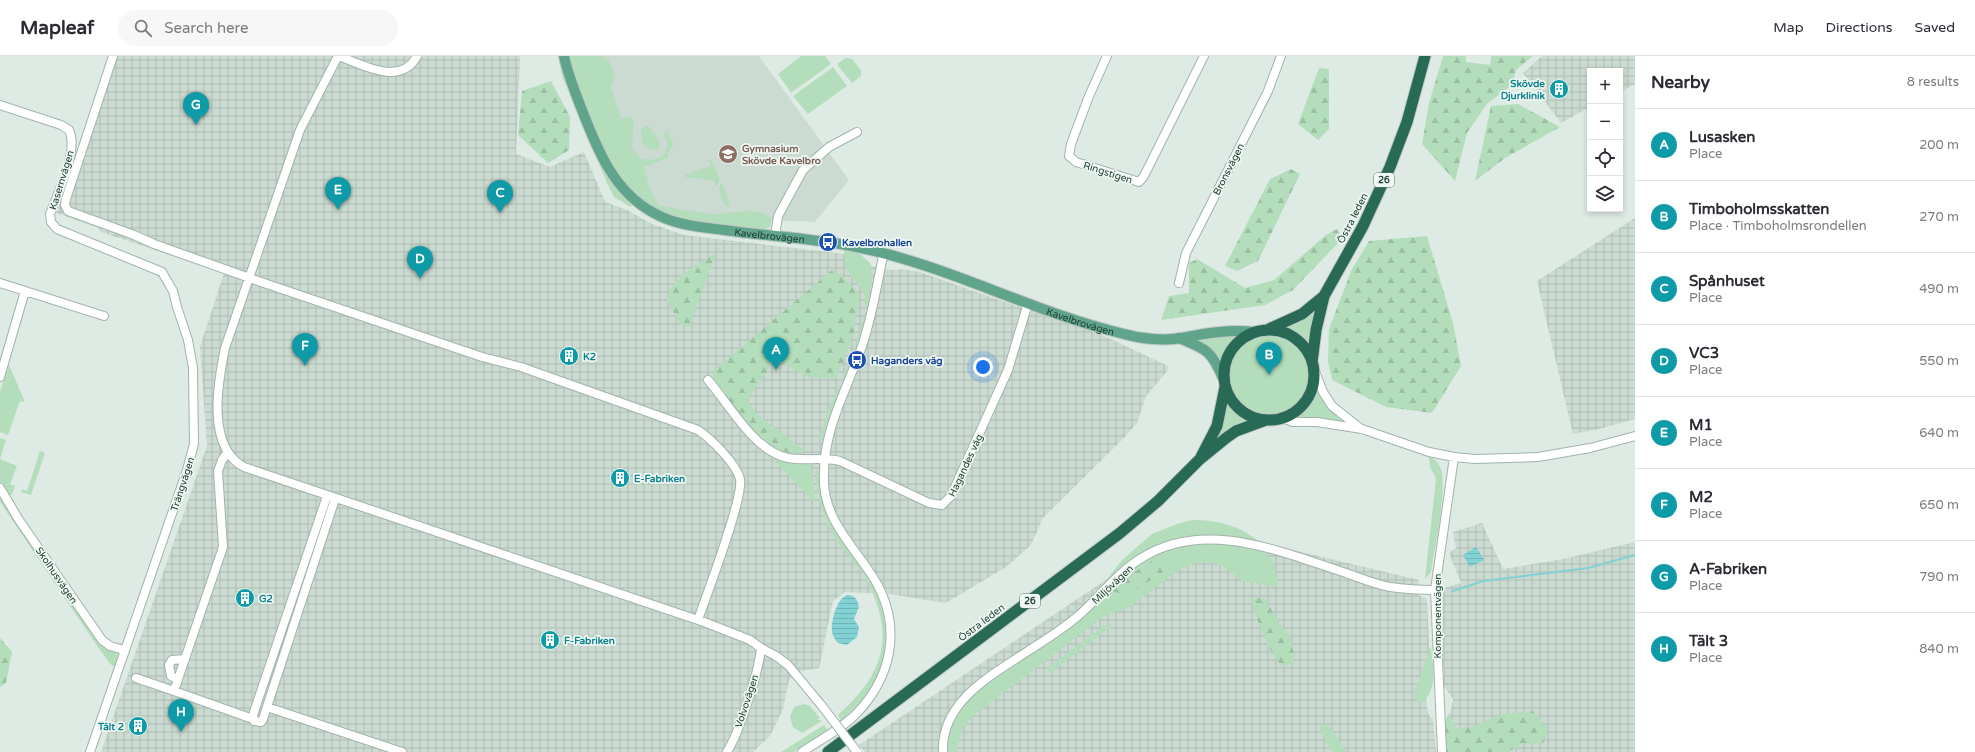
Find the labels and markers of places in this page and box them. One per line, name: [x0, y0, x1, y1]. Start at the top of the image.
place label: Skövde Djurklinik: [1501, 78, 1546, 102]
building icon: Skövde Djurklinik: [1548, 78, 1570, 100]
pin: G: [183, 92, 209, 125]
school or university icon: Gymnasium Skövde Kavelbro: [717, 143, 739, 165]
place label: Gymnasium Skövde Kavelbro: [742, 143, 821, 167]
pin: E: [325, 177, 351, 210]
pin: C: [487, 180, 513, 213]
bus stop icon: Kavelbrohallen: [817, 231, 839, 253]
place label: Kavelbrohallen: [842, 237, 912, 249]
pin: D: [407, 246, 433, 279]
pin: F: [292, 333, 318, 366]
pin: A: [763, 337, 789, 370]
pin: B: [1256, 342, 1282, 375]
building icon: K2: [558, 345, 580, 367]
bus stop icon: Haganders väg: [846, 349, 868, 371]
place label: K2: [583, 351, 596, 363]
place label: Haganders väg: [871, 355, 943, 367]
building icon: E-Fabriken: [609, 467, 631, 489]
place label: E-Fabriken: [634, 473, 685, 485]
building icon: G2: [234, 587, 256, 609]
place label: G2: [259, 593, 273, 605]
building icon: F-Fabriken: [539, 629, 561, 651]
place label: F-Fabriken: [564, 635, 615, 647]
pin: H: [168, 699, 194, 732]
building icon: Tält 2: [127, 715, 149, 737]
place label: Tält 2: [97, 721, 124, 733]

